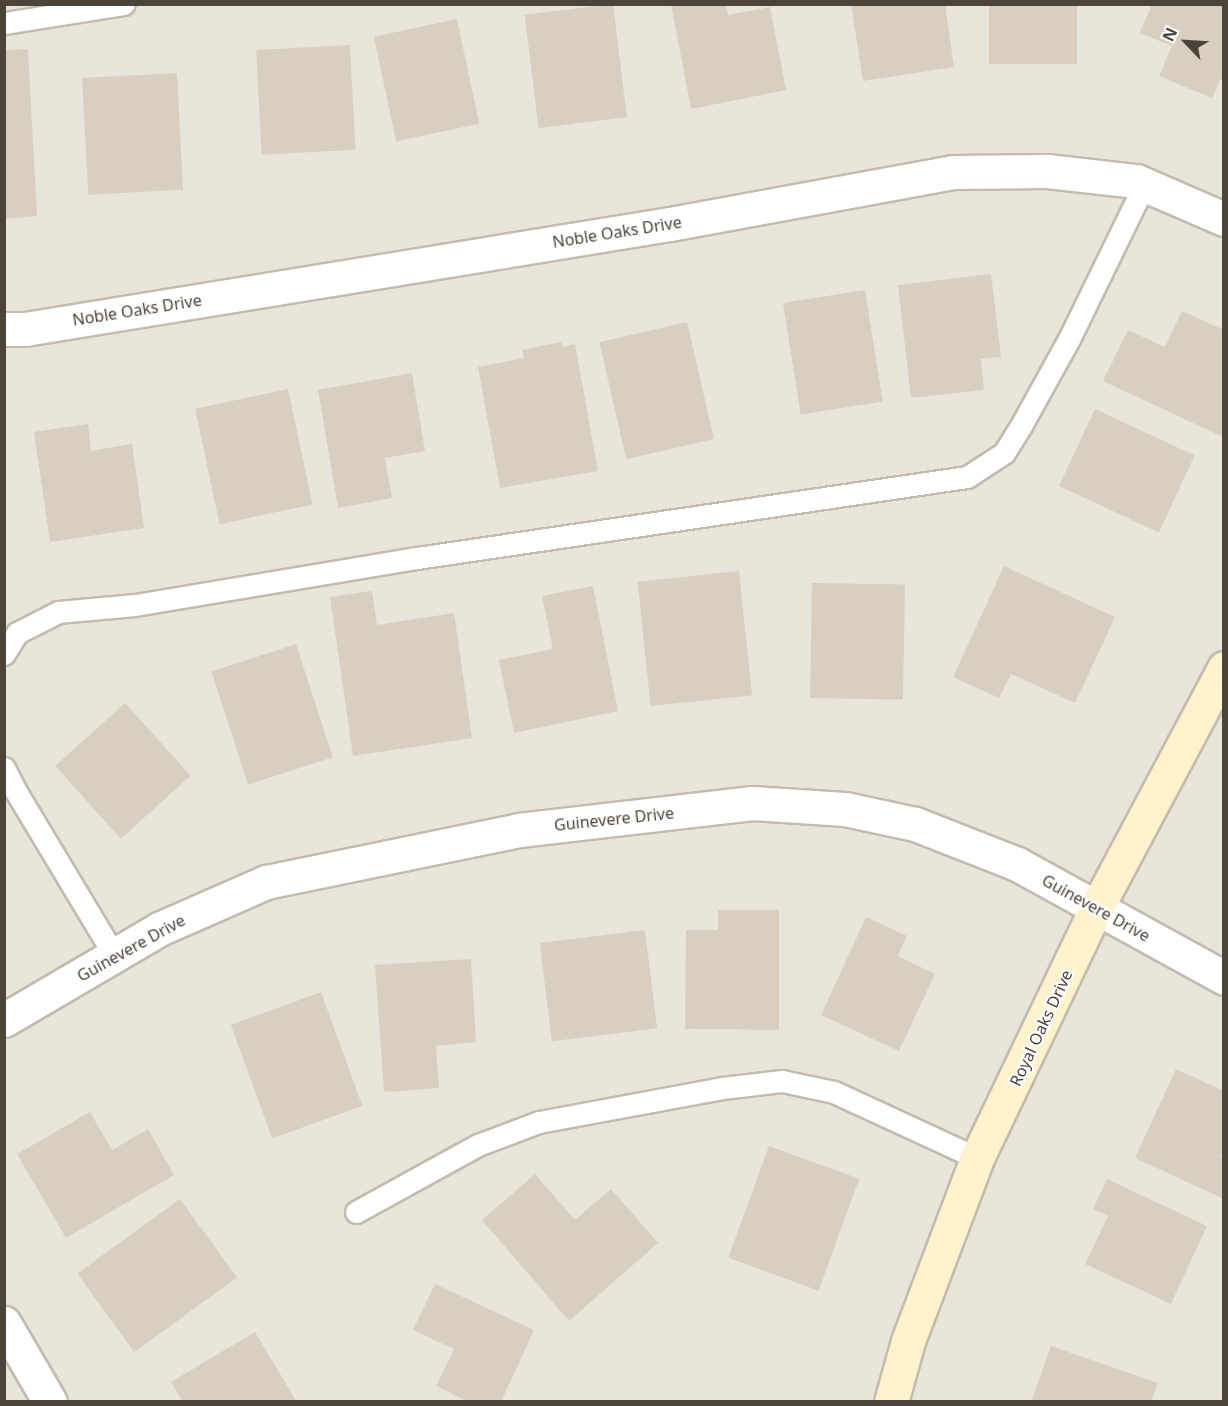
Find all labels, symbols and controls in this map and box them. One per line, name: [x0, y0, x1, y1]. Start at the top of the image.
north arrow: [1156, 12, 1216, 72]
text: N: [1157, 24, 1182, 45]
street label: Noble Oaks Drive: [551, 212, 683, 252]
street label: Noble Oaks Drive: [71, 290, 203, 330]
street label: Guinevere Drive: [553, 803, 675, 835]
street label: Guinevere Drive: [1039, 870, 1153, 946]
street label: Guinevere Drive: [74, 910, 188, 986]
street label: Royal Oaks Drive: [1006, 967, 1076, 1089]

